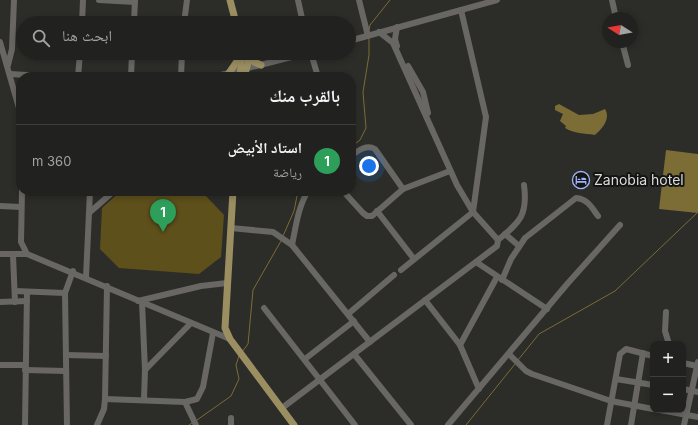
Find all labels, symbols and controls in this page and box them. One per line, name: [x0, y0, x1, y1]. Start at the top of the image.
north arrow: [602, 12, 638, 48]
search box: [16, 16, 356, 60]
text: ابحث هنا: [62, 26, 112, 45]
icon: search: [30, 27, 52, 49]
text: بالقرب منك: [270, 86, 340, 106]
text: استاد الأبيض: [228, 138, 302, 157]
text: 360 m: [32, 153, 71, 169]
text: 1: [324, 153, 330, 169]
your location: [359, 156, 379, 176]
text: رياضة: [273, 164, 302, 180]
hotel icon: Zanobia hotel: [571, 170, 591, 190]
place label: Zanobia hotel: [594, 171, 684, 188]
pin: 1: [150, 199, 176, 232]
map controls: [650, 341, 686, 413]
button: +: [650, 341, 686, 377]
button: −: [650, 377, 686, 413]

